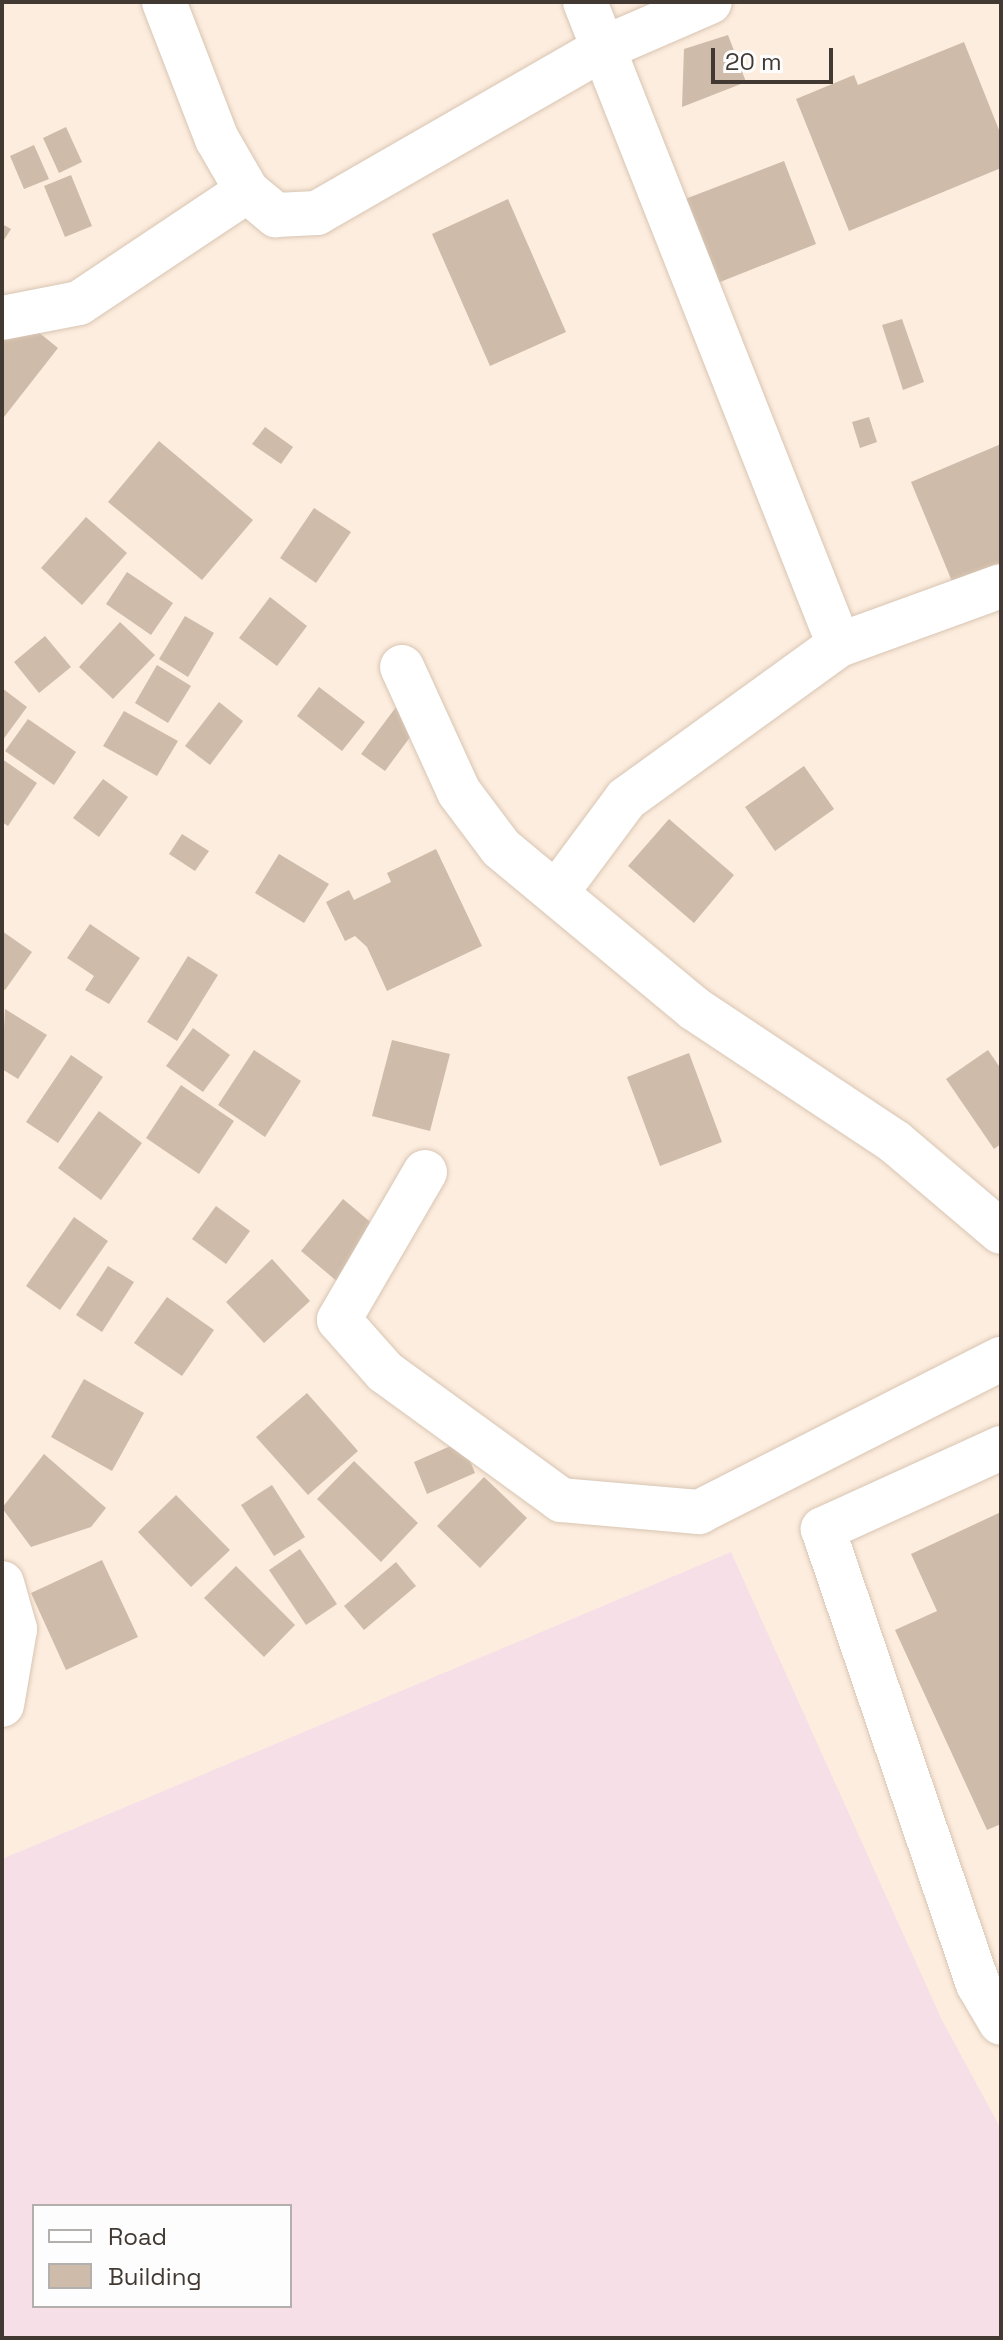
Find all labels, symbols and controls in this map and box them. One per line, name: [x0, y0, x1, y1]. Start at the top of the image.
scale bar: [715, 32, 837, 82]
text: 20 m: [725, 46, 782, 77]
legend: [32, 2204, 292, 2308]
text: Road: [108, 2221, 167, 2252]
text: Building: [108, 2261, 202, 2292]

